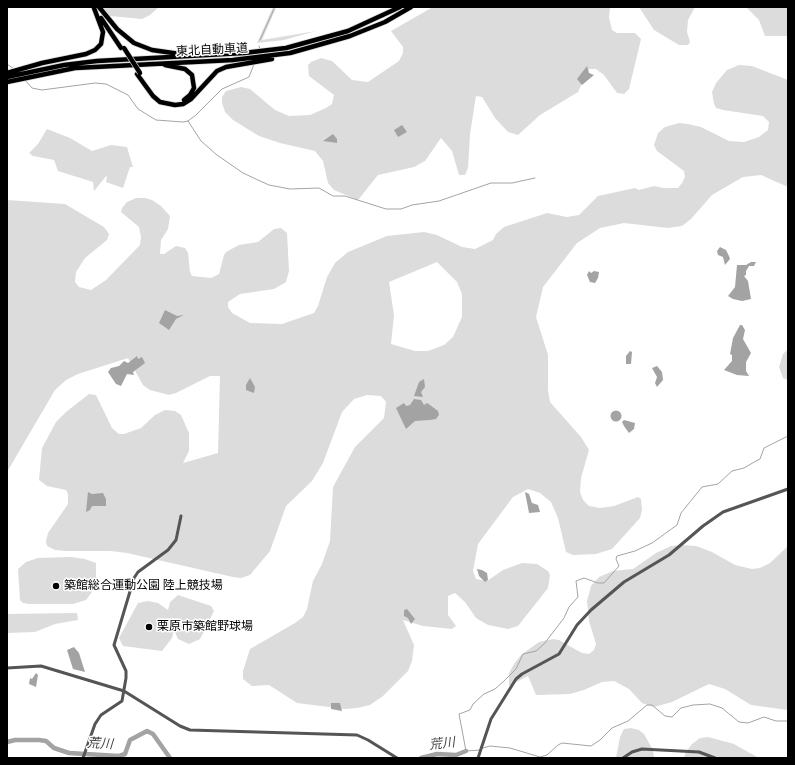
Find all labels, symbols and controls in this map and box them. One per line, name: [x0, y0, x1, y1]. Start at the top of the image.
street label: 東北自動車道: [176, 41, 248, 59]
place label: 築館総合運動公園 陸上競技場: [64, 579, 223, 593]
marker: 築館総合運動公園 陸上競技場: [51, 581, 61, 591]
place label: 栗原市築館野球場: [157, 620, 253, 634]
marker: 栗原市築館野球場: [144, 622, 154, 632]
water label: 荒川: [428, 735, 456, 753]
water label: 荒川: [87, 736, 113, 752]

